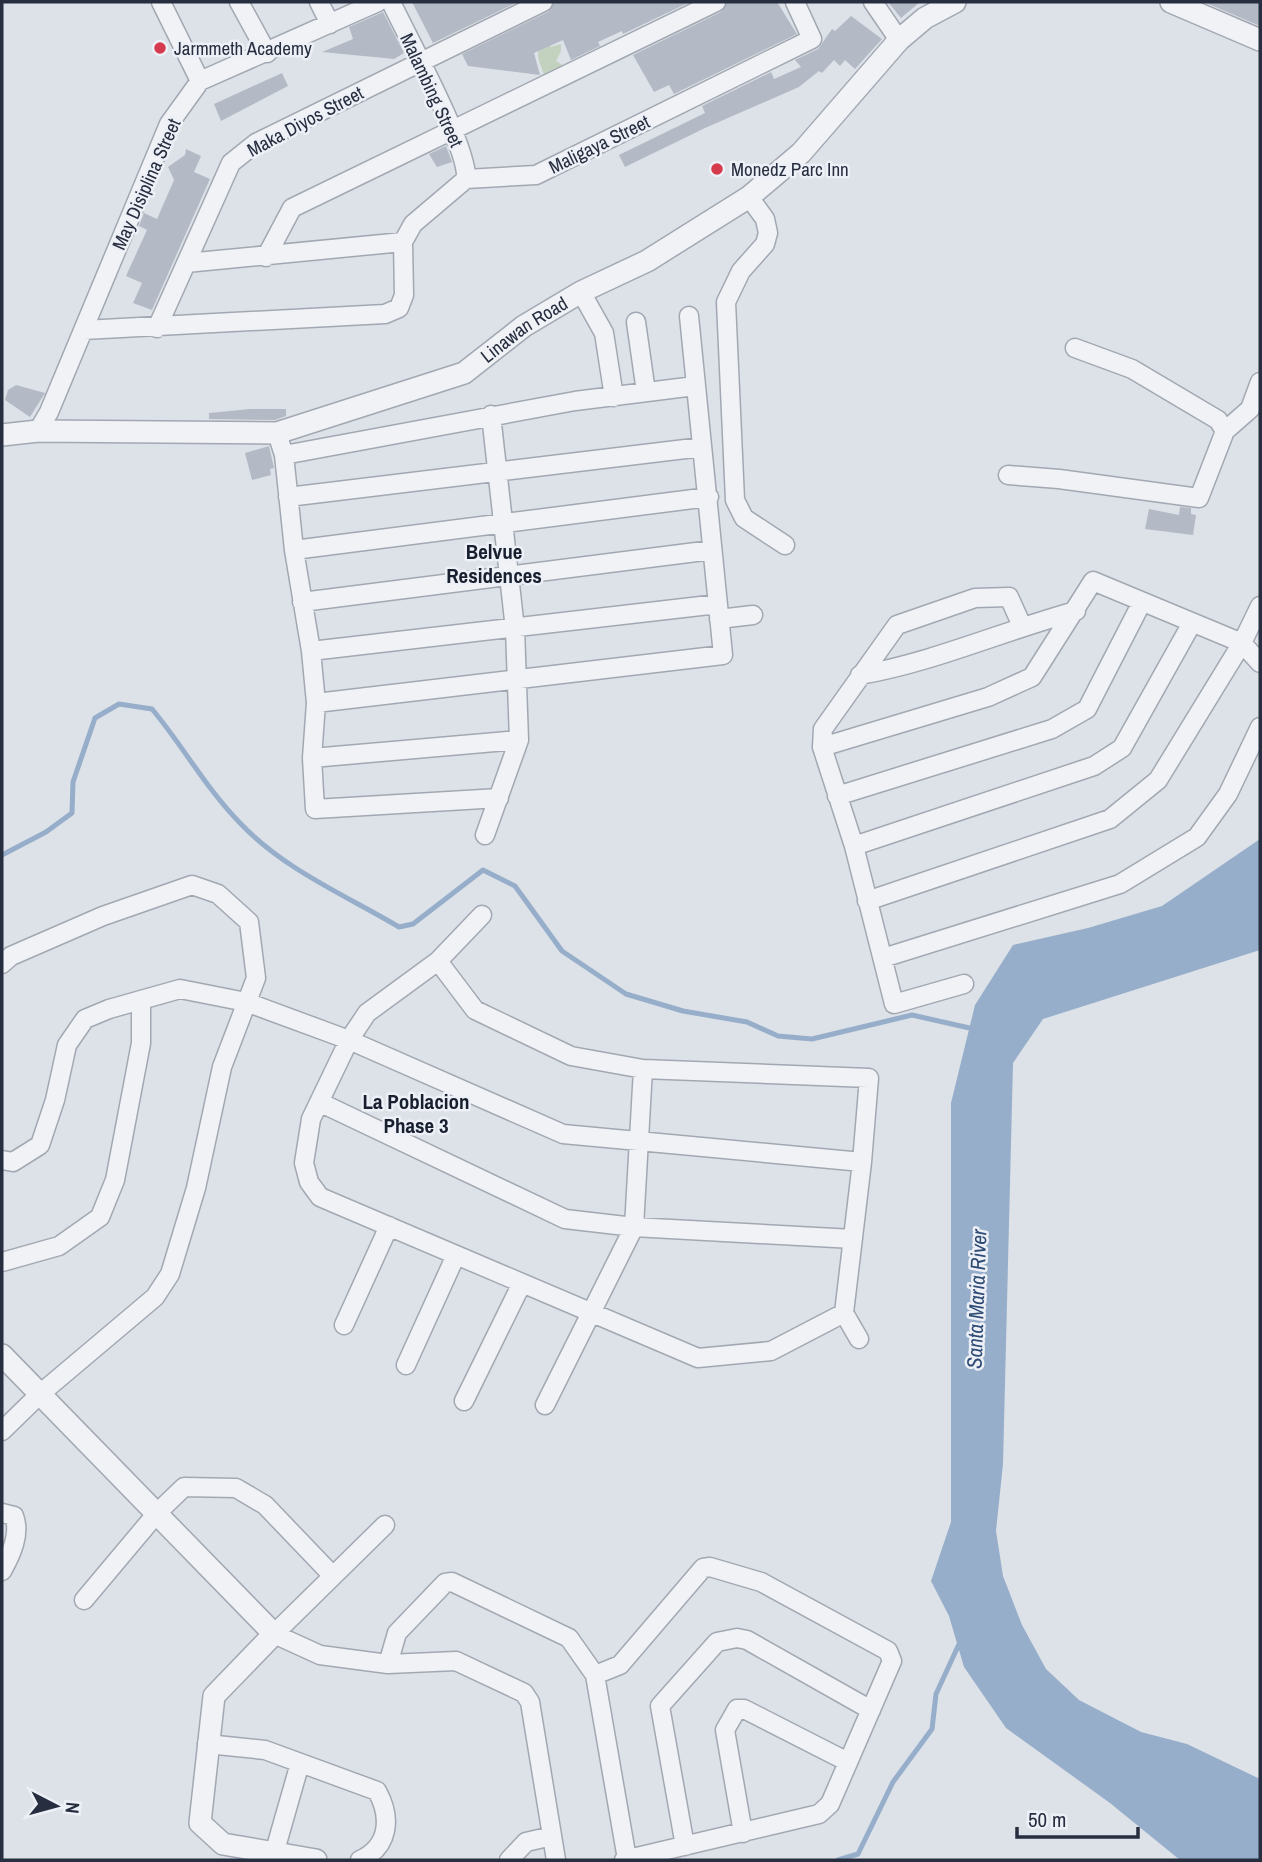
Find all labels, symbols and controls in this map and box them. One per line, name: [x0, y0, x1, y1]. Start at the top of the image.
street label: Malambing Street: [394, 29, 470, 152]
place label: Jarmmeth Academy: [174, 35, 312, 61]
marker: Jarmmeth Academy: [152, 40, 168, 56]
street label: Maka Diyos Street: [242, 79, 368, 163]
street label: Maligaya Street: [544, 108, 654, 180]
street label: May Disiplina Street: [105, 114, 187, 254]
place label: Monedz Parc Inn: [731, 156, 849, 182]
marker: Monedz Parc Inn: [709, 161, 725, 177]
street label: Linawan Road: [475, 290, 572, 368]
district label: Belvue Residences: [446, 537, 542, 590]
district label: La Poblacion Phase 3: [362, 1087, 470, 1140]
water label: Santa Maria River: [960, 1227, 993, 1369]
north arrow: [21, 1771, 91, 1841]
scale bar: [1017, 1796, 1138, 1840]
text: N: [59, 1801, 86, 1815]
text: 50 m: [1028, 1805, 1066, 1834]

